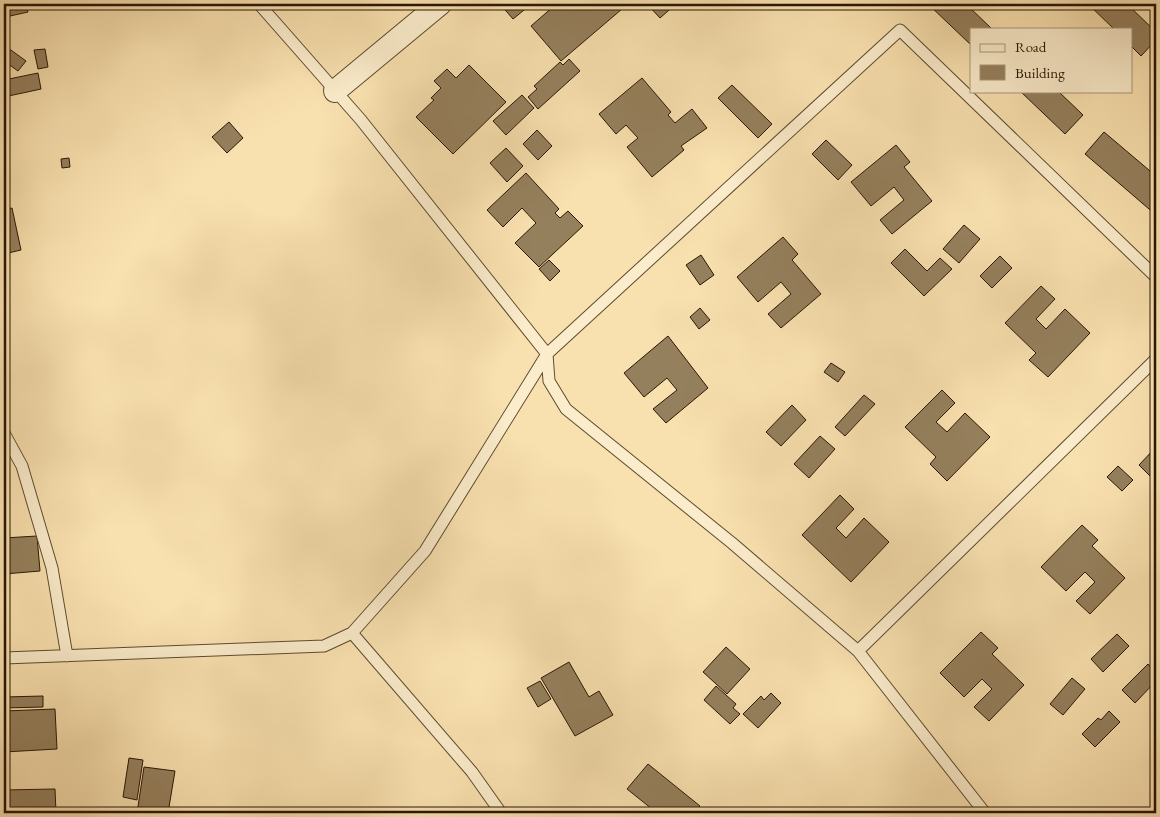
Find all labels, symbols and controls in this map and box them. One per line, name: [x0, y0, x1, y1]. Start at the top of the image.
legend: [970, 28, 1132, 92]
text: Road: [1015, 37, 1047, 56]
text: Building: [1015, 63, 1065, 82]

